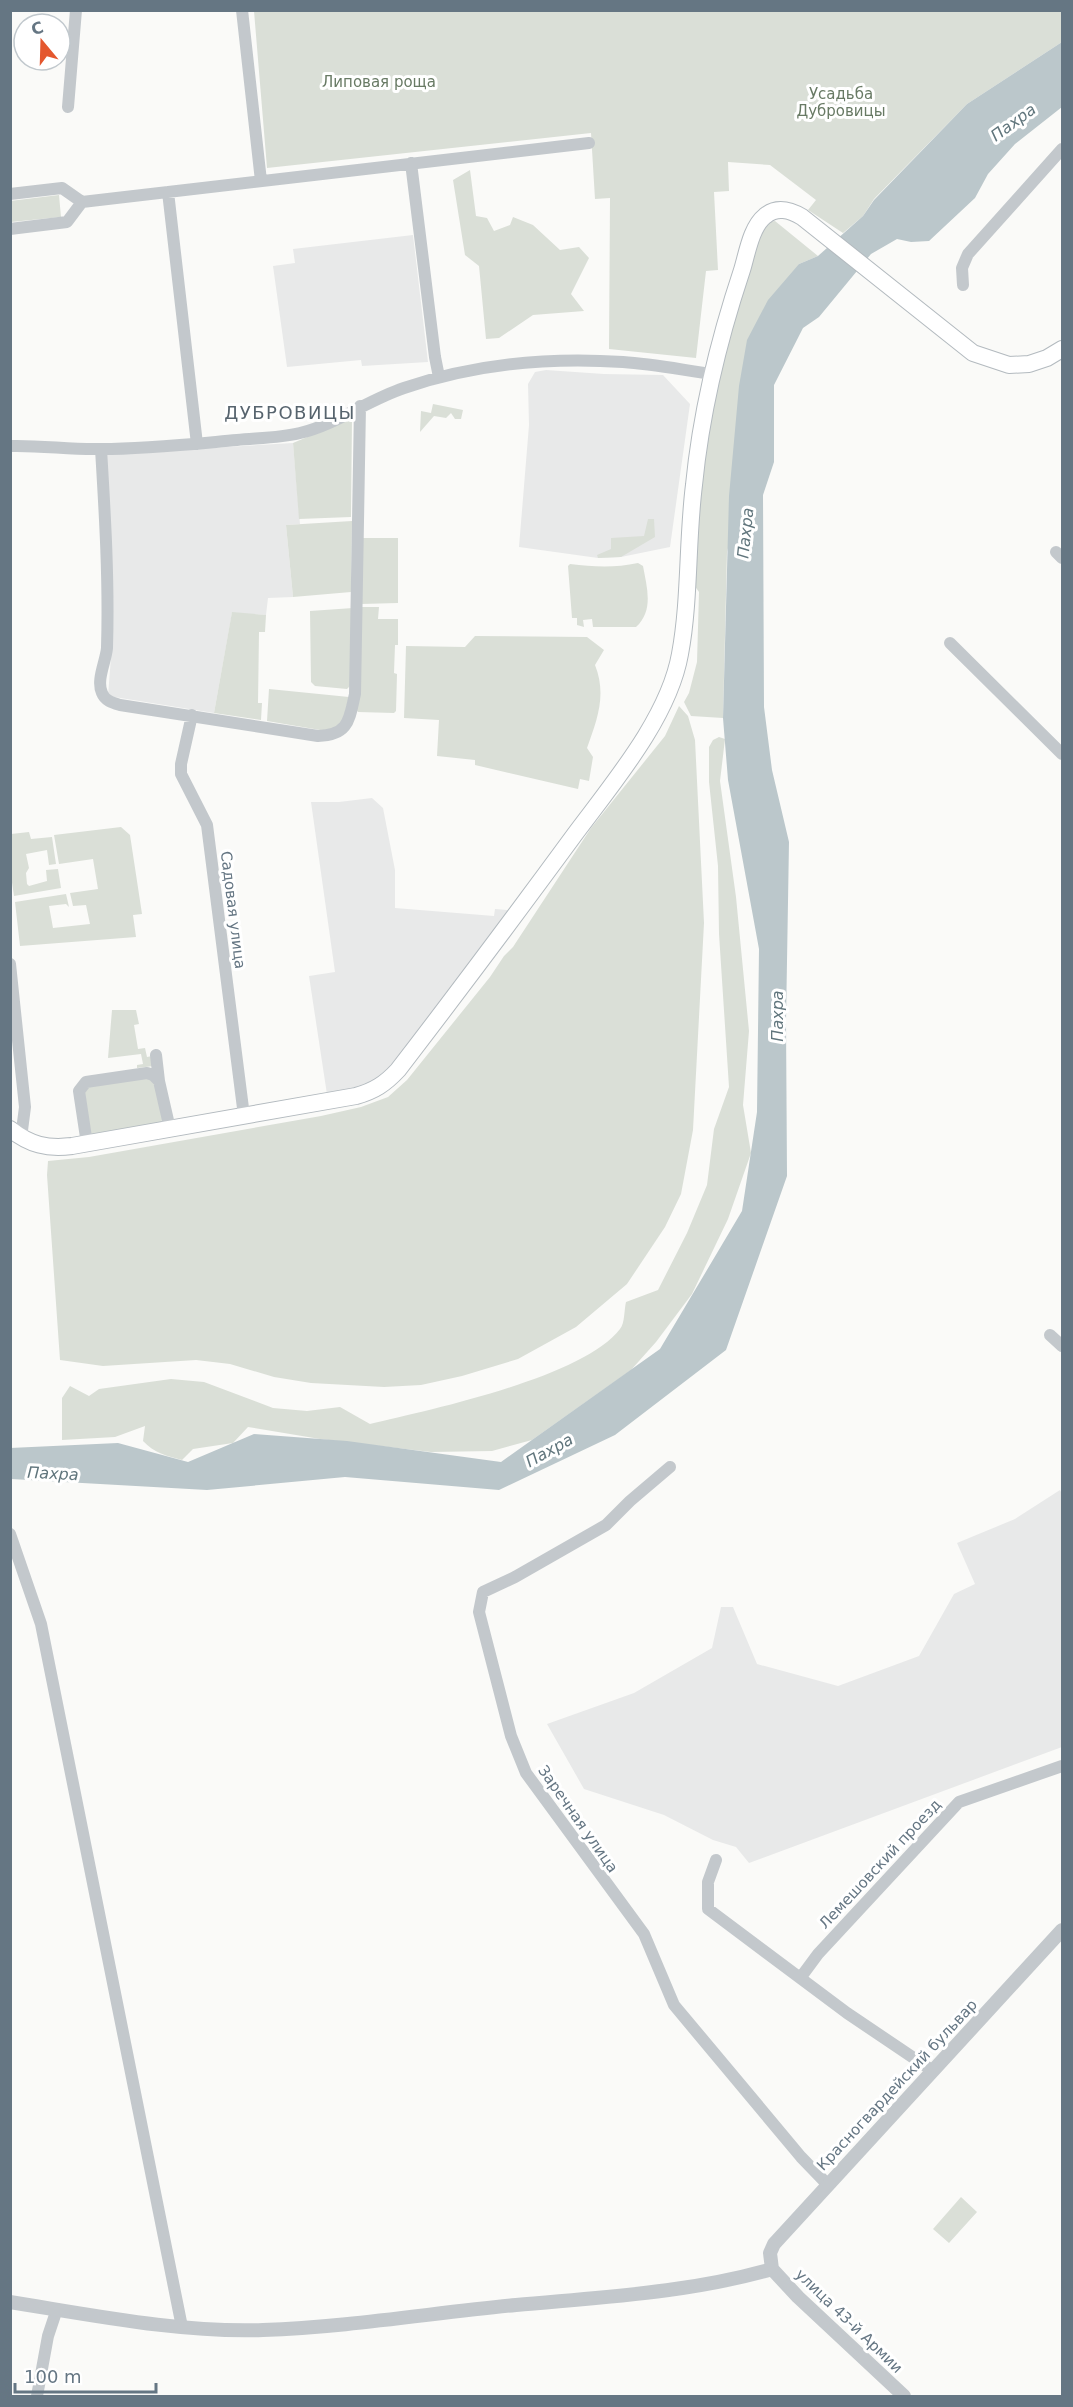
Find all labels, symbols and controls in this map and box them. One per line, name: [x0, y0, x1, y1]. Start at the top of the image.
north arrow: [12, 12, 72, 72]
text: С: [29, 17, 46, 39]
park label: Липовая роща: [322, 73, 436, 91]
park label: Усадьба Дубровицы: [796, 85, 886, 120]
water label: Пахра: [987, 100, 1040, 145]
district label: ДУБРОВИЦЫ: [224, 402, 356, 423]
water label: Пахра: [733, 507, 758, 560]
street label: Садовая улица: [217, 850, 249, 970]
water label: Пахра: [768, 990, 787, 1042]
water label: Пахра: [522, 1430, 576, 1471]
water label: Пахра: [27, 1463, 79, 1484]
street label: Заречная улица: [534, 1762, 622, 1876]
street label: Лемешовский проезд: [815, 1796, 945, 1932]
street label: Красногвардейский бульвар: [813, 1996, 981, 2174]
street label: улица 43-й Армии: [792, 2265, 906, 2377]
scale bar: [15, 2356, 156, 2394]
text: 100 m: [24, 2366, 82, 2387]

